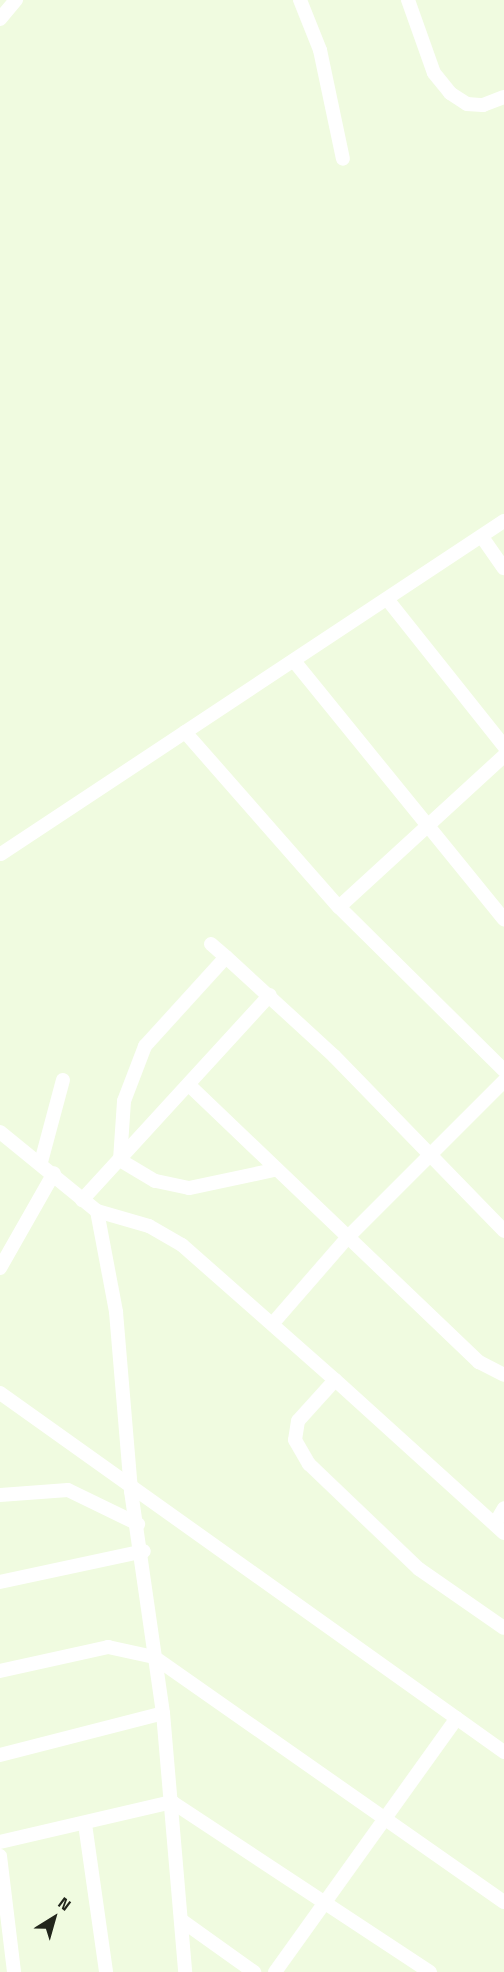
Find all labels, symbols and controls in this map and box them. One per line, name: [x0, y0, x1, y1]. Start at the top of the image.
north arrow: [24, 1888, 84, 1948]
text: N: [53, 1891, 76, 1917]

